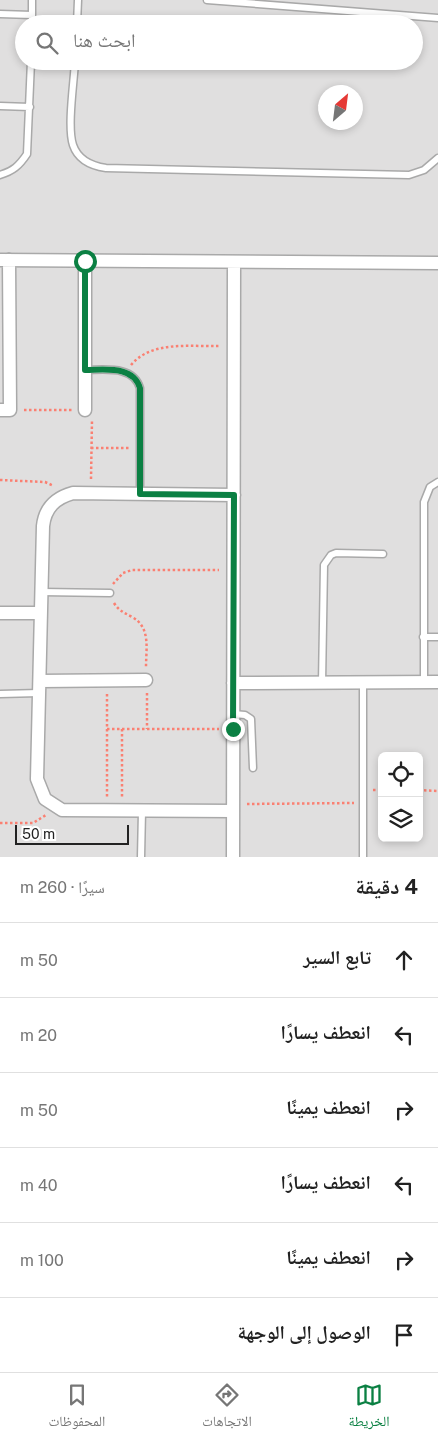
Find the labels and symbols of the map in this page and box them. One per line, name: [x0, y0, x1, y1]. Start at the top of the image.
north arrow: [318, 85, 363, 130]
route start: [74, 250, 97, 273]
route end: [222, 718, 245, 741]
scale bar: [15, 822, 129, 845]

